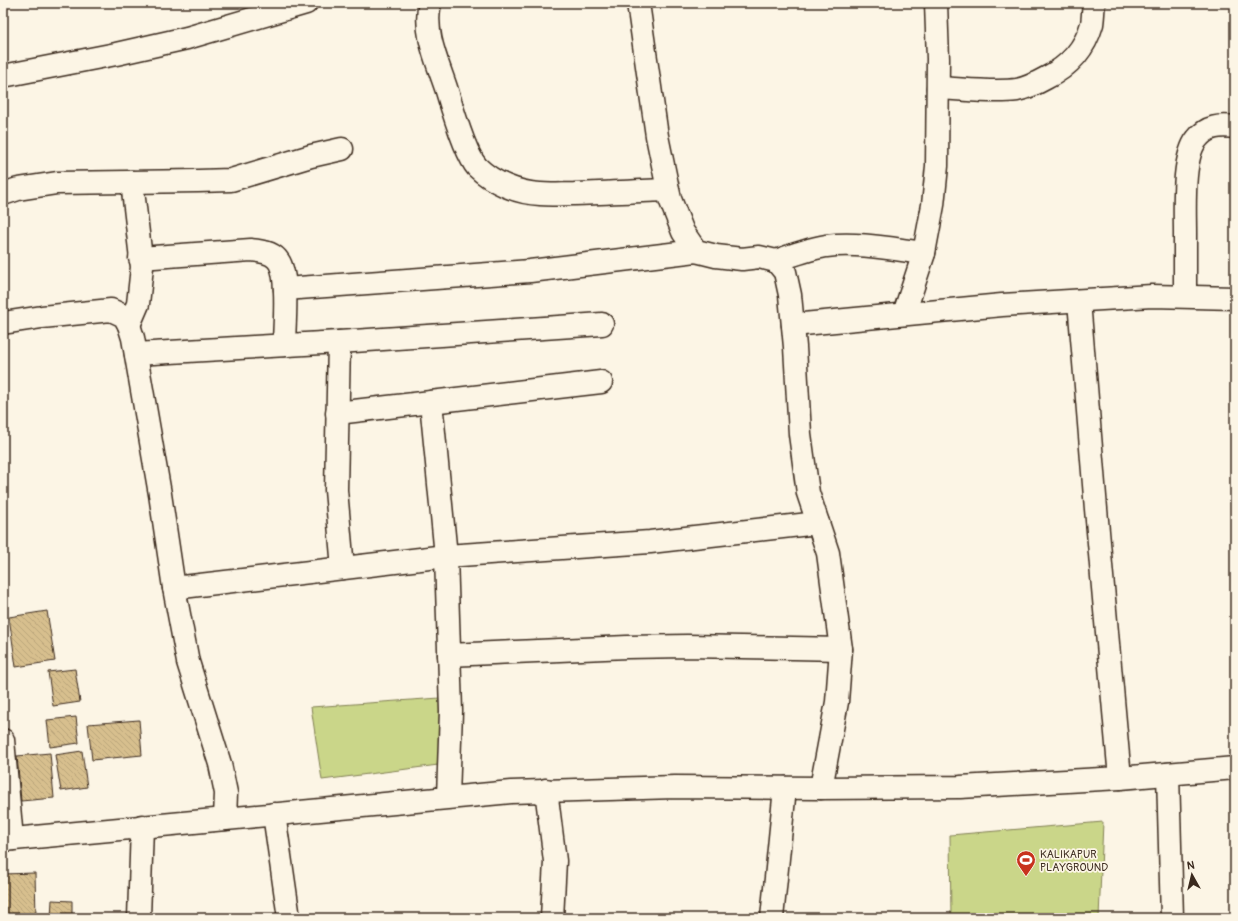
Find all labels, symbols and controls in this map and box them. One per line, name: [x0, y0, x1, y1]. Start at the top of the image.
place label: KALIKAPUR PLAYGROUND: [1040, 848, 1108, 874]
sports icon: KALIKAPUR PLAYGROUND: [1015, 849, 1037, 877]
north arrow: [1172, 855, 1212, 895]
text: N: [1186, 859, 1196, 873]

